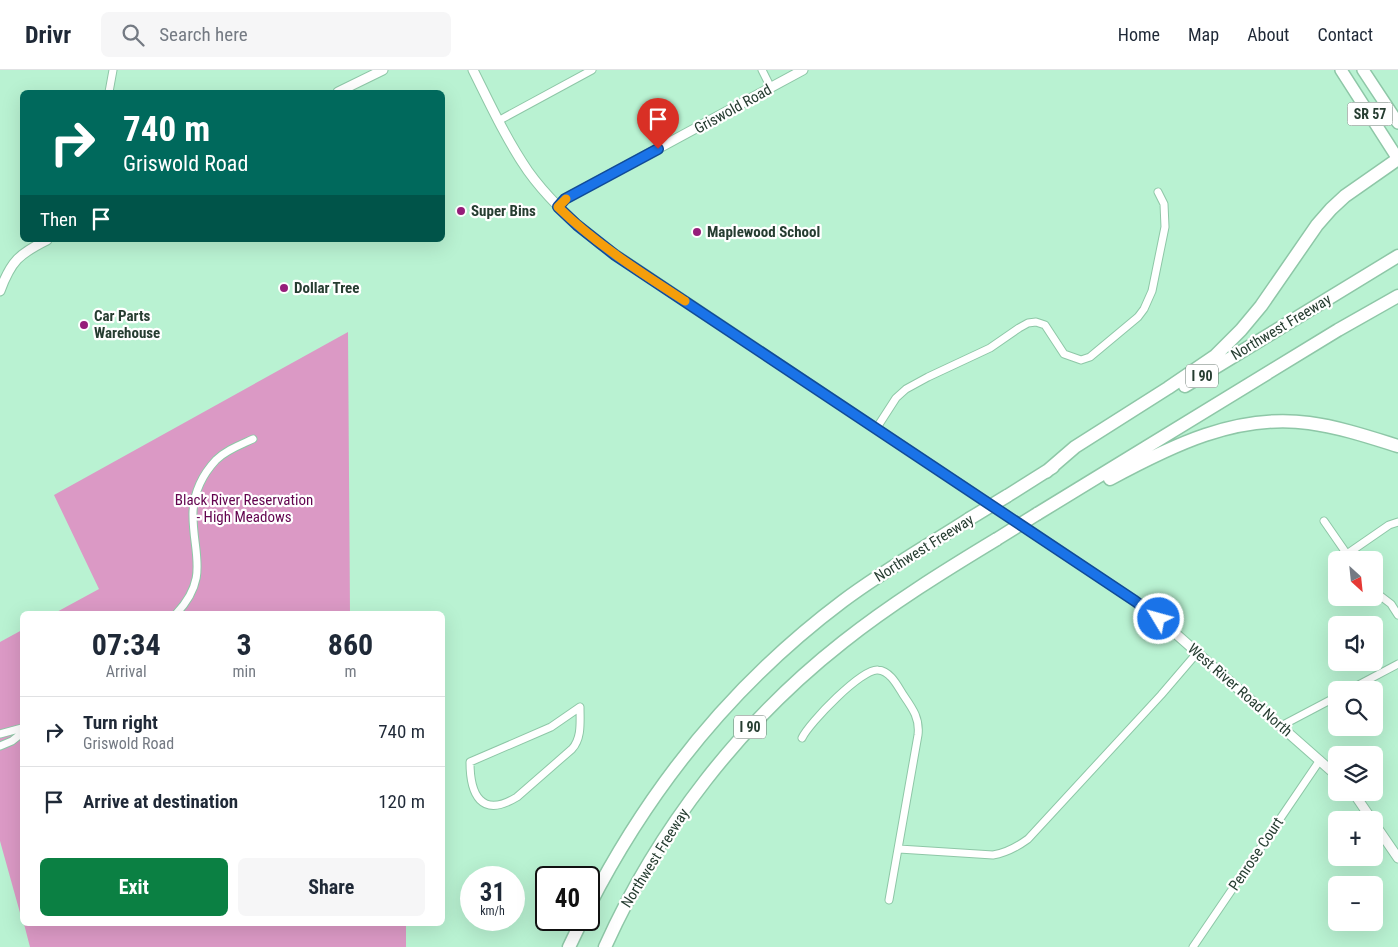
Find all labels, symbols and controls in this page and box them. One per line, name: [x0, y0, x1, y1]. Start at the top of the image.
search box: [101, 12, 451, 57]
text: Drivr: [25, 21, 71, 49]
icon: search: [119, 21, 147, 49]
text: Search here: [159, 23, 248, 46]
text: Home: [1118, 24, 1160, 45]
text: Map: [1188, 24, 1219, 45]
text: About: [1247, 24, 1289, 45]
text: Contact: [1317, 24, 1373, 45]
street label: Griswold Road: [691, 80, 775, 138]
pin: [637, 98, 679, 149]
road number: SR 57: [1348, 103, 1392, 126]
icon: arrive: [644, 105, 672, 133]
text: 740 m: [123, 109, 210, 150]
icon: right: [40, 110, 105, 175]
text: Griswold Road: [123, 151, 248, 176]
place label: Super Bins: [471, 202, 536, 220]
icon: arrive: [87, 205, 115, 233]
marker: Super Bins: [455, 205, 467, 217]
text: Then: [40, 208, 77, 231]
place label: Maplewood School: [707, 223, 820, 241]
marker: Maplewood School: [691, 226, 703, 238]
place label: Dollar Tree: [294, 279, 359, 297]
marker: Dollar Tree: [278, 282, 290, 294]
street label: Northwest Freeway: [1228, 290, 1334, 364]
place label: Car Parts Warehouse: [94, 307, 160, 342]
marker: Car Parts Warehouse: [78, 319, 90, 331]
road number: I 90: [1186, 364, 1218, 388]
park label: Black River Reservation - High Meadows: [175, 491, 313, 526]
street label: Northwest Freeway: [871, 510, 977, 586]
north arrow: [1328, 551, 1382, 606]
map controls: [1328, 551, 1383, 931]
position arrow: [1132, 592, 1184, 644]
button: sound: [1328, 616, 1383, 671]
text: 07:34: [92, 627, 161, 662]
text: 3: [237, 627, 252, 662]
text: 860: [328, 627, 373, 662]
street label: West River Road North: [1184, 640, 1296, 740]
text: Arrival: [106, 662, 147, 681]
text: min: [232, 662, 256, 681]
text: m: [344, 662, 356, 681]
button: search: [1328, 681, 1383, 736]
text: Turn right: [83, 711, 158, 734]
road number: I 90: [734, 716, 766, 739]
icon: right: [40, 718, 68, 746]
text: 740 m: [378, 720, 425, 743]
text: Griswold Road: [83, 734, 174, 753]
button: layers: [1328, 746, 1383, 801]
icon: arrive: [40, 788, 68, 816]
text: Arrive at destination: [83, 790, 238, 813]
text: 120 m: [378, 790, 425, 813]
street label: Northwest Freeway: [617, 805, 693, 911]
button: +: [1328, 811, 1383, 866]
street label: Penrose Court: [1225, 814, 1287, 894]
button: Exit: [40, 858, 228, 916]
button: Share: [238, 858, 425, 916]
speed limit sign: 40: [535, 866, 600, 931]
button: −: [1328, 876, 1383, 931]
text: 31: [480, 878, 505, 907]
text: km/h: [480, 904, 505, 918]

